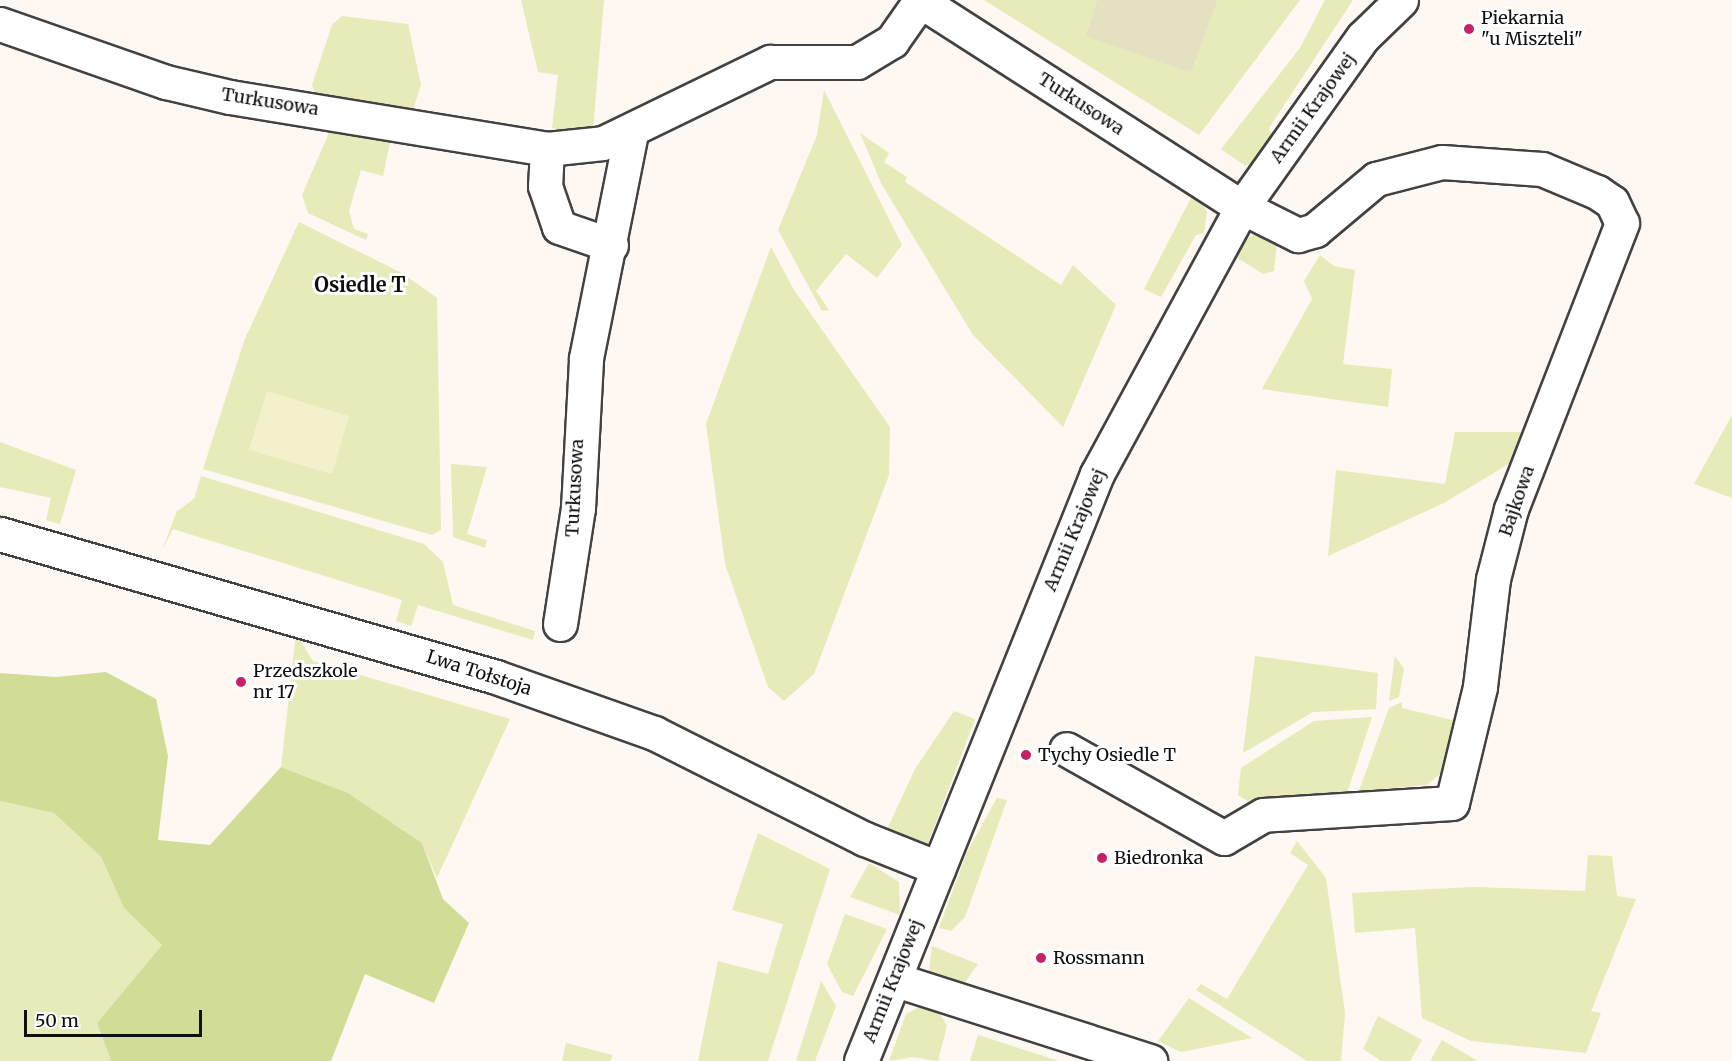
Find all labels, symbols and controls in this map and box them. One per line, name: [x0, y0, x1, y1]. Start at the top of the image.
place label: Piekarnia "u Miszteli": [1481, 8, 1583, 50]
marker: Piekarnia "u Miszteli": [1462, 22, 1476, 36]
street label: Armii Krajowej: [1266, 49, 1360, 167]
street label: Turkusowa: [1034, 68, 1128, 140]
street label: Turkusowa: [220, 84, 320, 120]
district label: Osiedle T: [314, 272, 406, 296]
street label: Turkusowa: [562, 438, 588, 538]
street label: Bajkowa: [1495, 463, 1539, 539]
street label: Armii Krajowej: [1039, 466, 1111, 594]
street label: Lwa Tołstoja: [424, 646, 534, 700]
place label: Przedszkole nr 17: [253, 661, 358, 704]
marker: Przedszkole nr 17: [234, 675, 248, 689]
place label: Tychy Osiedle T: [1038, 744, 1176, 766]
marker: Tychy Osiedle T: [1019, 748, 1033, 762]
place label: Biedronka: [1114, 847, 1203, 869]
marker: Biedronka: [1095, 851, 1109, 865]
street label: Armii Krajowej: [858, 916, 928, 1046]
place label: Rossmann: [1053, 947, 1145, 969]
marker: Rossmann: [1034, 951, 1048, 965]
scale bar: [27, 998, 206, 1036]
text: 50 m: [35, 1009, 79, 1032]

